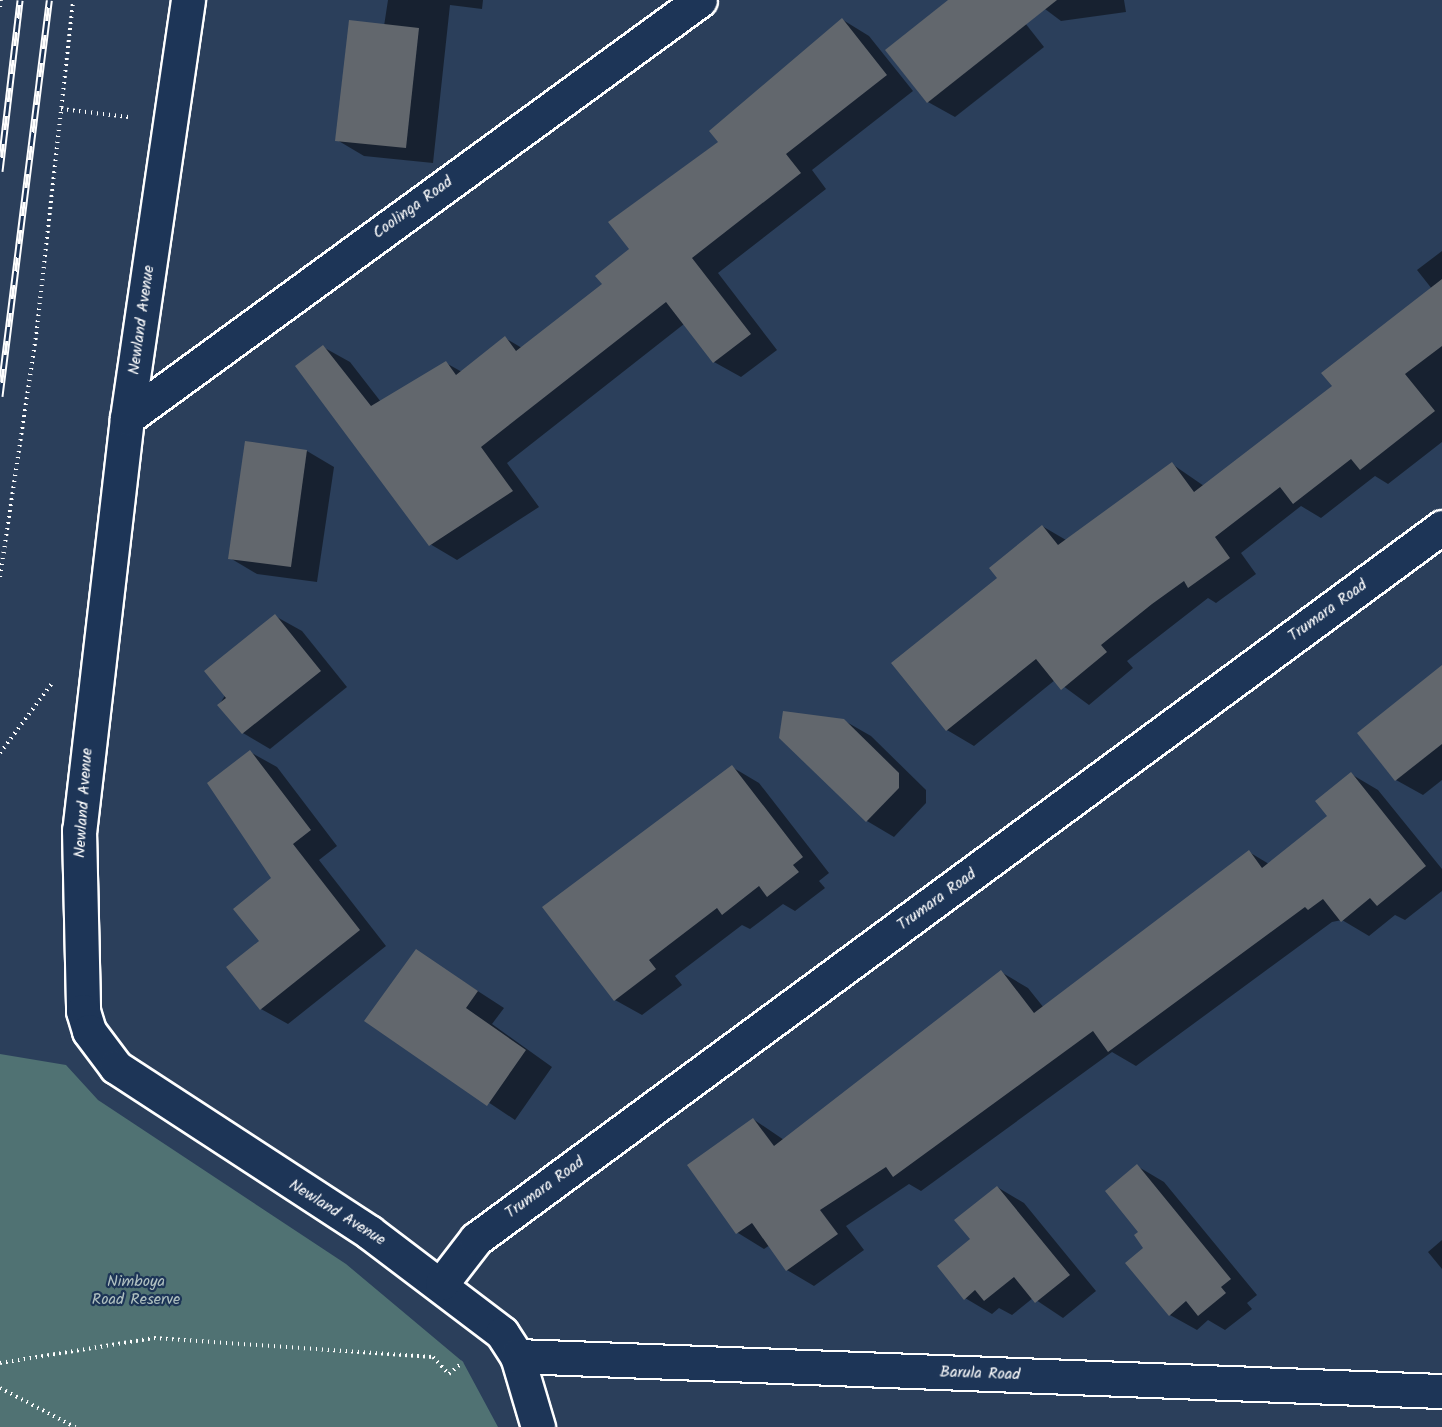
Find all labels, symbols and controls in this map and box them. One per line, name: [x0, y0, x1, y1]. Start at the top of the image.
street label: Coolinga Road: [369, 173, 457, 243]
street label: Newland Avenue: [125, 264, 159, 376]
street label: Trumara Road: [1285, 576, 1371, 646]
street label: Newland Avenue: [71, 747, 97, 859]
street label: Trumara Road: [894, 865, 980, 935]
street label: Trumara Road: [502, 1153, 588, 1223]
street label: Newland Avenue: [285, 1176, 389, 1250]
park label: Nimboya Road Reserve: [92, 1272, 180, 1310]
street label: Barula Road: [939, 1363, 1021, 1385]

